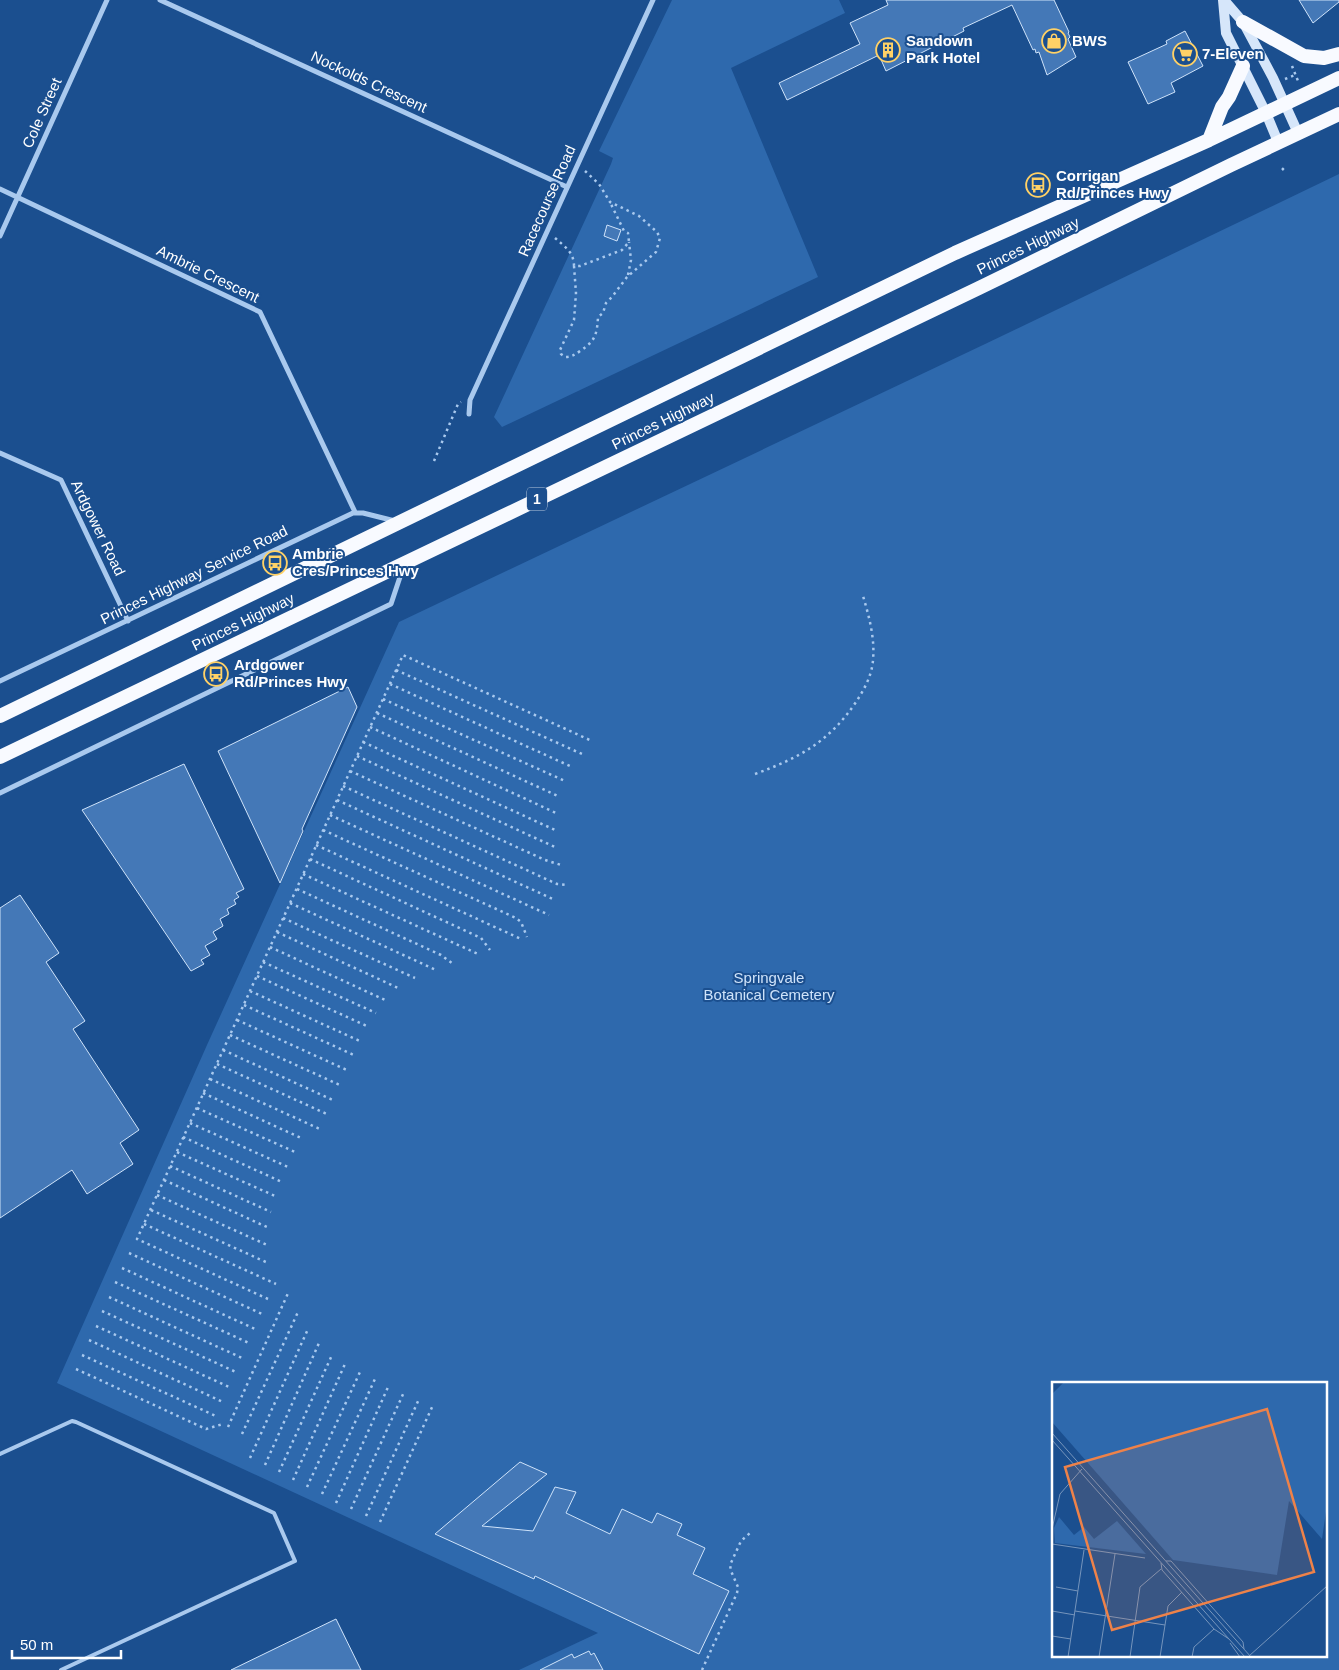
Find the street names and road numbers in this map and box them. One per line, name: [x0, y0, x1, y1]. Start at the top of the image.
street label: Nockolds Crescent: [309, 47, 431, 116]
street label: Cole Street: [19, 74, 65, 151]
street label: Racecourse Road: [514, 142, 579, 259]
street label: Princes Highway: [974, 213, 1082, 278]
street label: Ambrie Crescent: [154, 241, 263, 306]
street label: Princes Highway: [609, 388, 717, 453]
street label: Ardgower Road: [68, 477, 129, 578]
road number: 1: [527, 488, 547, 510]
street label: Princes Highway Service Road: [98, 522, 290, 628]
street label: Princes Highway: [189, 589, 297, 655]

